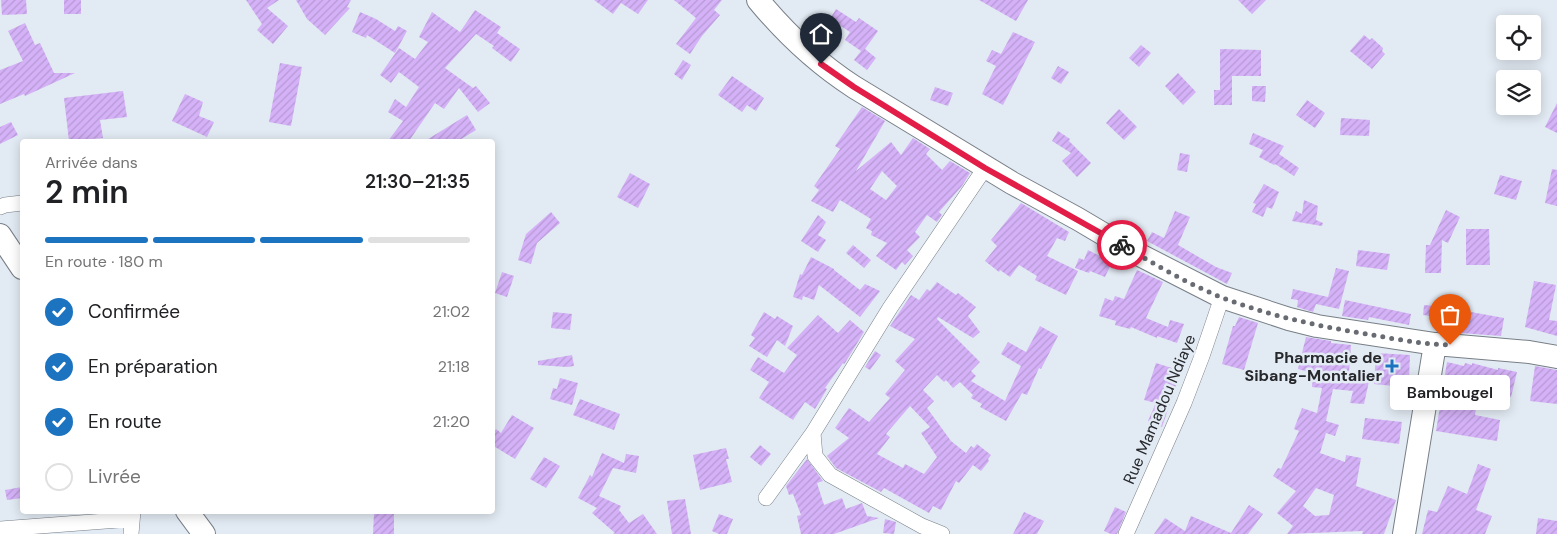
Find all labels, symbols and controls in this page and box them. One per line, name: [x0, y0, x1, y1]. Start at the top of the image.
pin: [800, 13, 842, 64]
map controls: [1496, 15, 1541, 115]
button: locate: [1496, 15, 1541, 60]
icon: home: [807, 20, 835, 48]
button: layers: [1496, 70, 1541, 115]
text: Arrivée dans: [45, 152, 138, 173]
text: 21:30–21:35: [365, 169, 470, 194]
text: 2 min: [45, 171, 129, 213]
courier: [1097, 220, 1147, 270]
icon: bike: [1108, 231, 1136, 259]
text: En route · 180 m: [45, 251, 163, 272]
pin: [1429, 294, 1471, 345]
icon: check: [45, 298, 73, 326]
text: Confirmée: [88, 299, 180, 324]
text: 21:02: [433, 301, 470, 322]
icon: bag: [1436, 301, 1464, 329]
street label: Rue Mamadou Ndiaye: [1118, 331, 1201, 487]
place label: Pharmacie de Sibang-Montalier: [1245, 347, 1382, 386]
icon: check: [45, 353, 73, 381]
text: En préparation: [88, 354, 218, 379]
text: 21:18: [438, 356, 470, 377]
marker: Pharmacie de Sibang-Montalier: [1386, 360, 1398, 372]
callout: Bambougel: [1390, 375, 1510, 410]
text: Bambougel: [1407, 382, 1493, 403]
icon: check: [45, 408, 73, 436]
text: En route: [88, 409, 162, 434]
text: 21:20: [433, 411, 470, 432]
text: Livrée: [88, 464, 141, 489]

